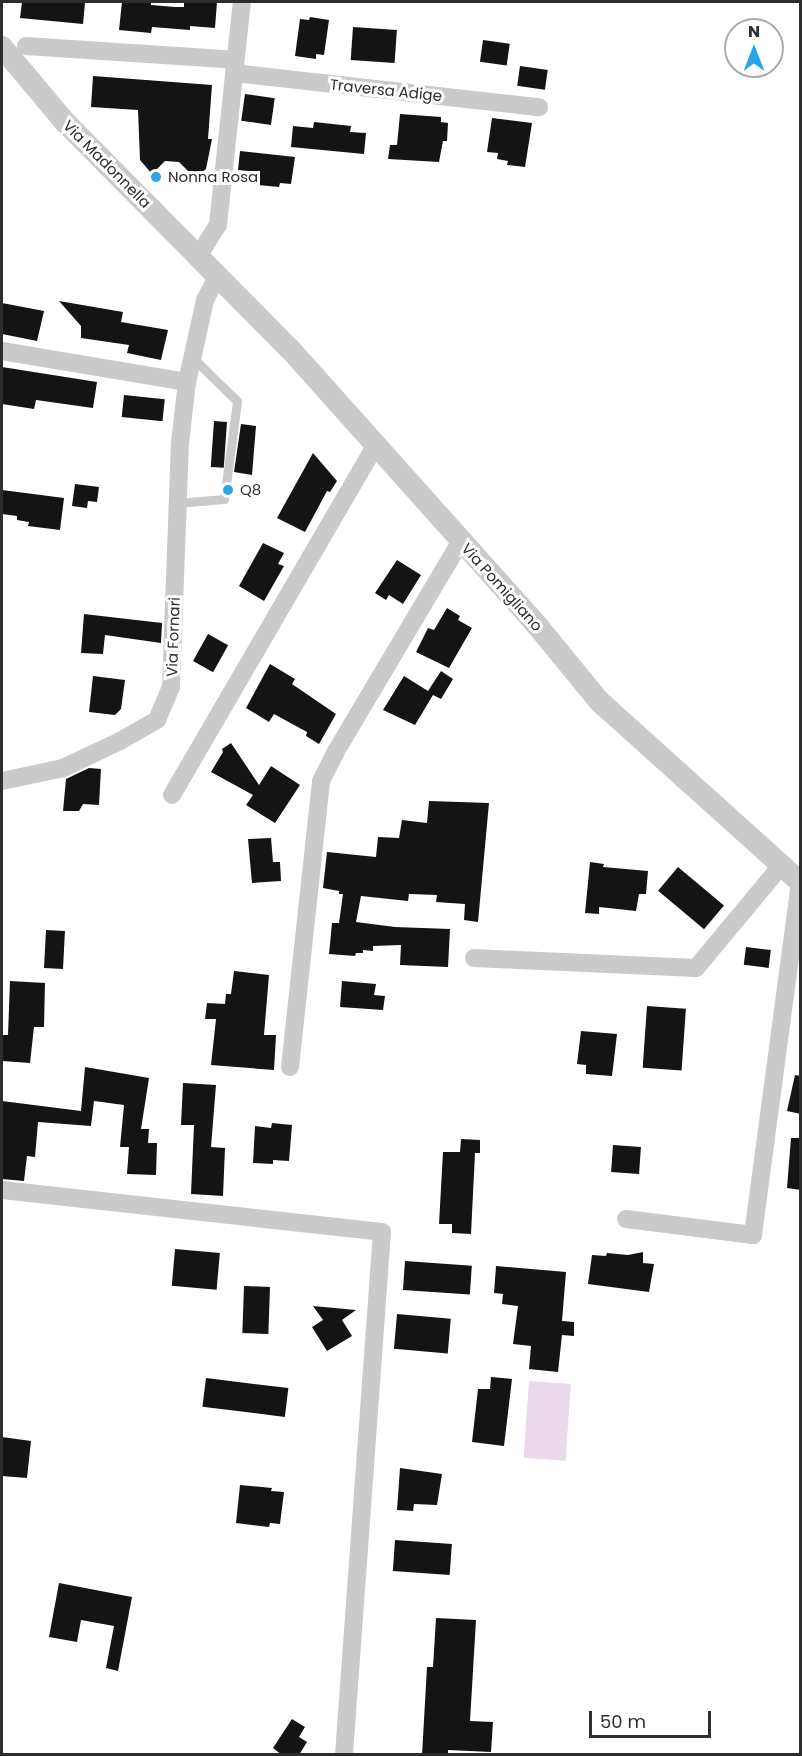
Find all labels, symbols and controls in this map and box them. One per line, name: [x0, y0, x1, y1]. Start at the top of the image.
north arrow: [724, 18, 784, 78]
text: N: [748, 20, 760, 43]
street label: Traversa Adige: [329, 75, 443, 105]
street label: Via Madonnella: [59, 116, 155, 212]
place label: Nonna Rosa: [168, 168, 258, 186]
marker: Nonna Rosa: [149, 170, 163, 184]
place label: Q8: [240, 481, 261, 499]
marker: Q8: [221, 483, 235, 497]
street label: Via Pomigliano: [458, 539, 546, 635]
street label: Via Fornari: [163, 597, 183, 677]
scale bar: [592, 1699, 714, 1737]
text: 50 m: [600, 1709, 646, 1734]

